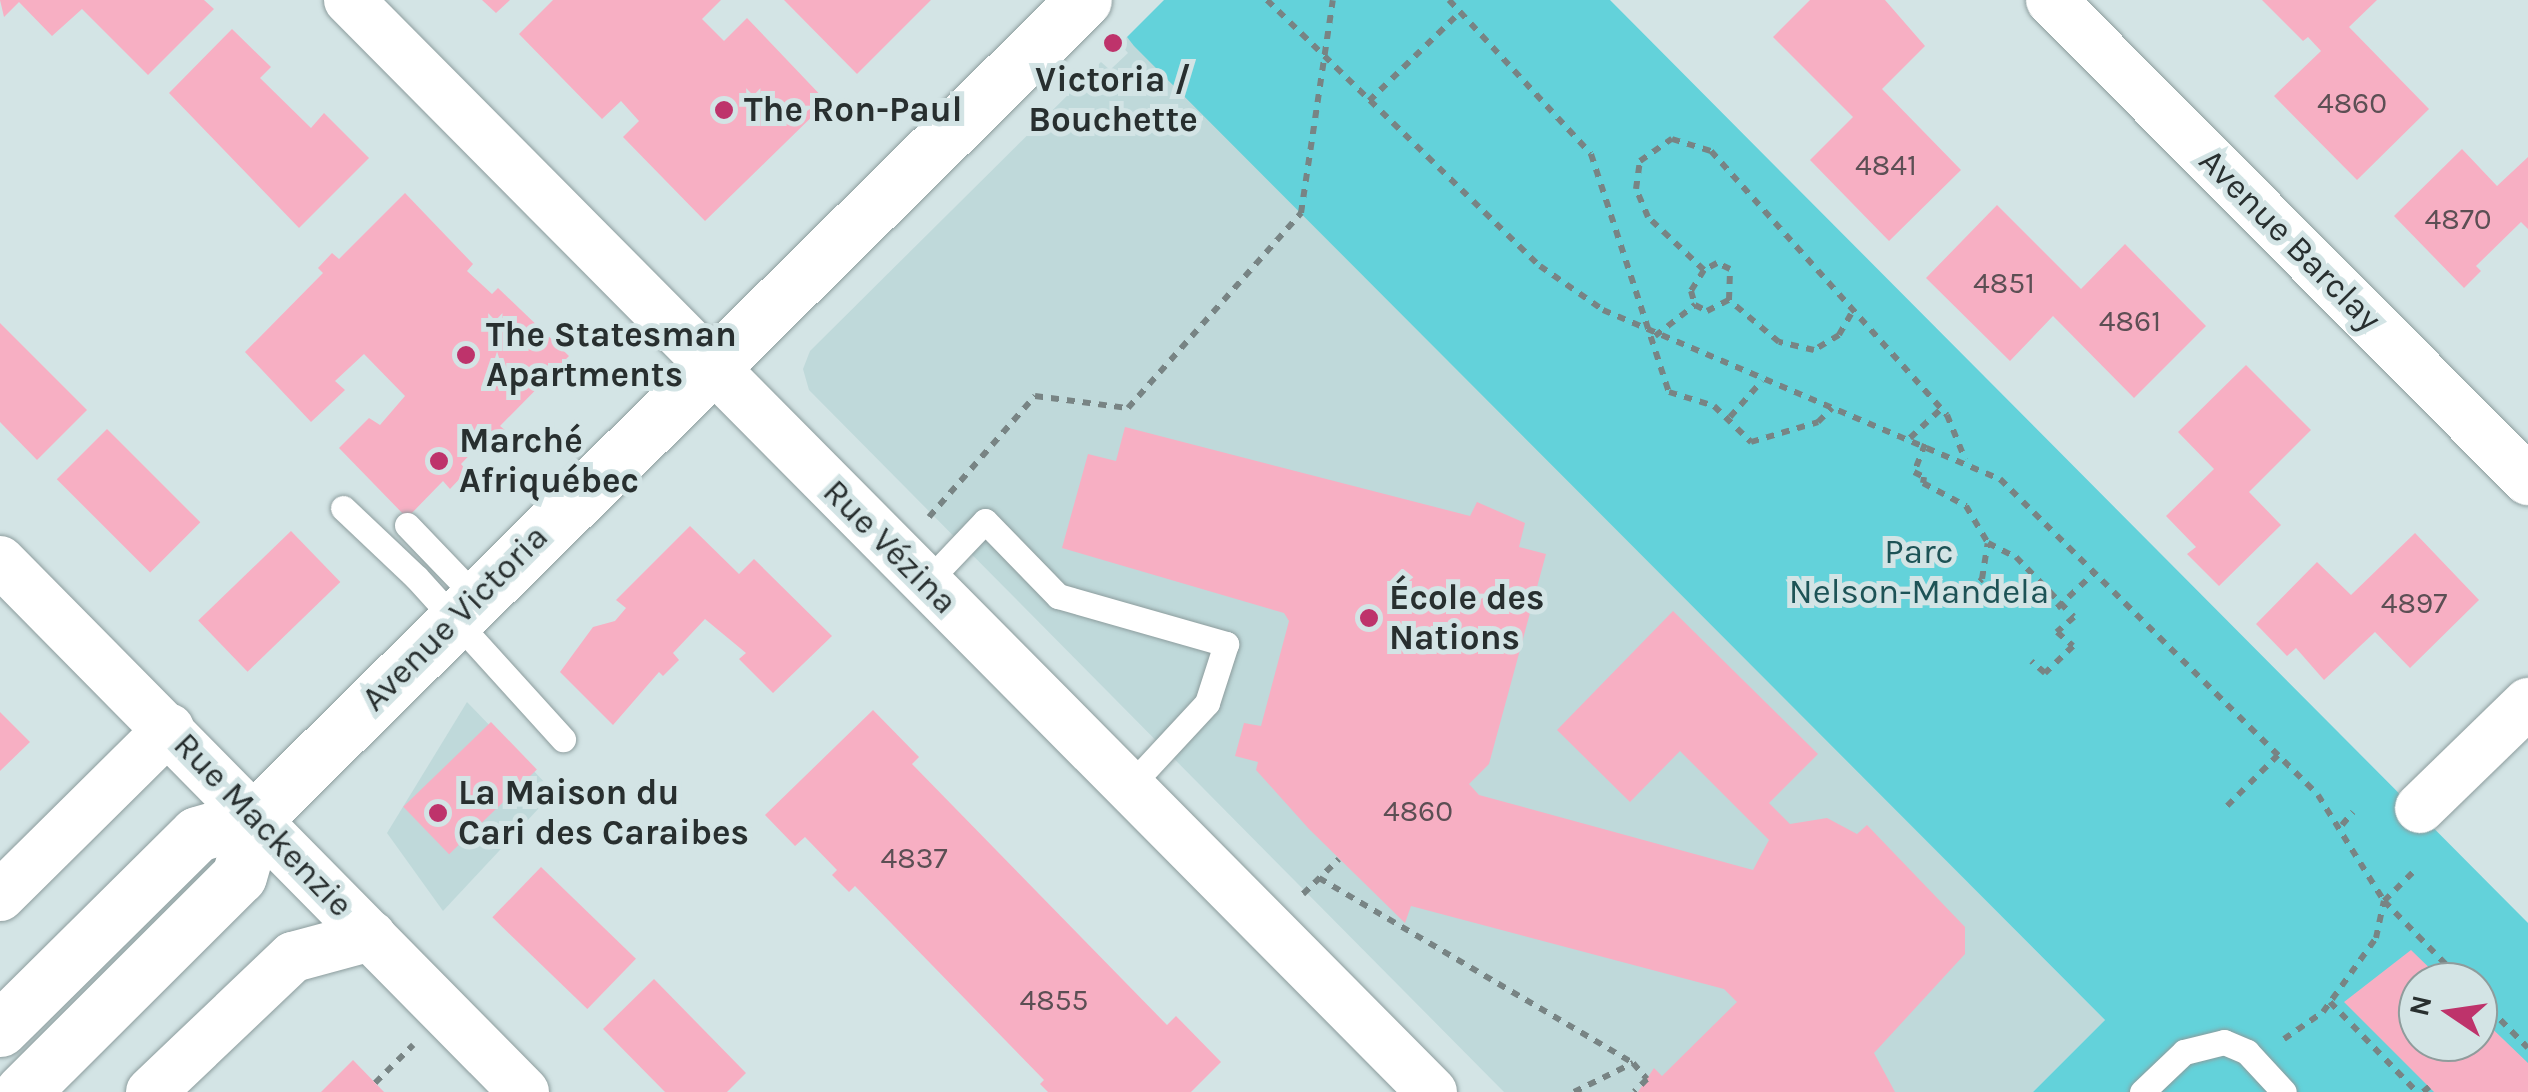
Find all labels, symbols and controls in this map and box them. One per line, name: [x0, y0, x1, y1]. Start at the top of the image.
marker: Victoria / Bouchette: [1102, 32, 1124, 54]
place label: Victoria / Bouchette: [1028, 59, 1198, 141]
house number: 4860: [2317, 85, 2387, 121]
place label: The Ron-Paul: [744, 89, 962, 131]
marker: The Ron-Paul: [713, 99, 735, 121]
street label: Avenue Barclay: [2190, 140, 2390, 340]
house number: 4841: [1855, 147, 1917, 183]
house number: 4870: [2424, 201, 2492, 237]
house number: 4851: [1973, 265, 2035, 301]
house number: 4861: [2099, 303, 2161, 339]
place label: The Statesman Apartments: [486, 314, 737, 396]
marker: The Statesman Apartments: [455, 344, 477, 366]
place label: Marché Afriquébec: [459, 420, 639, 502]
marker: Marché Afriquébec: [428, 450, 450, 472]
street label: Rue Vézina: [814, 471, 966, 623]
street label: Avenue Victoria: [353, 516, 557, 720]
park label: Parc Nelson-Mandela: [1789, 531, 2049, 613]
place label: École des Nations: [1389, 577, 1544, 659]
house number: 4897: [2381, 585, 2447, 621]
marker: École des Nations: [1358, 607, 1380, 629]
street label: Rue Mackenzie: [165, 724, 361, 926]
place label: La Maison du Cari des Caraibes: [458, 772, 749, 854]
house number: 4860: [1383, 793, 1453, 829]
marker: La Maison du Cari des Caraibes: [427, 802, 449, 824]
house number: 4837: [881, 840, 947, 876]
north arrow: [2398, 962, 2498, 1062]
house number: 4855: [1019, 982, 1089, 1018]
text: N: [2402, 992, 2439, 1019]

